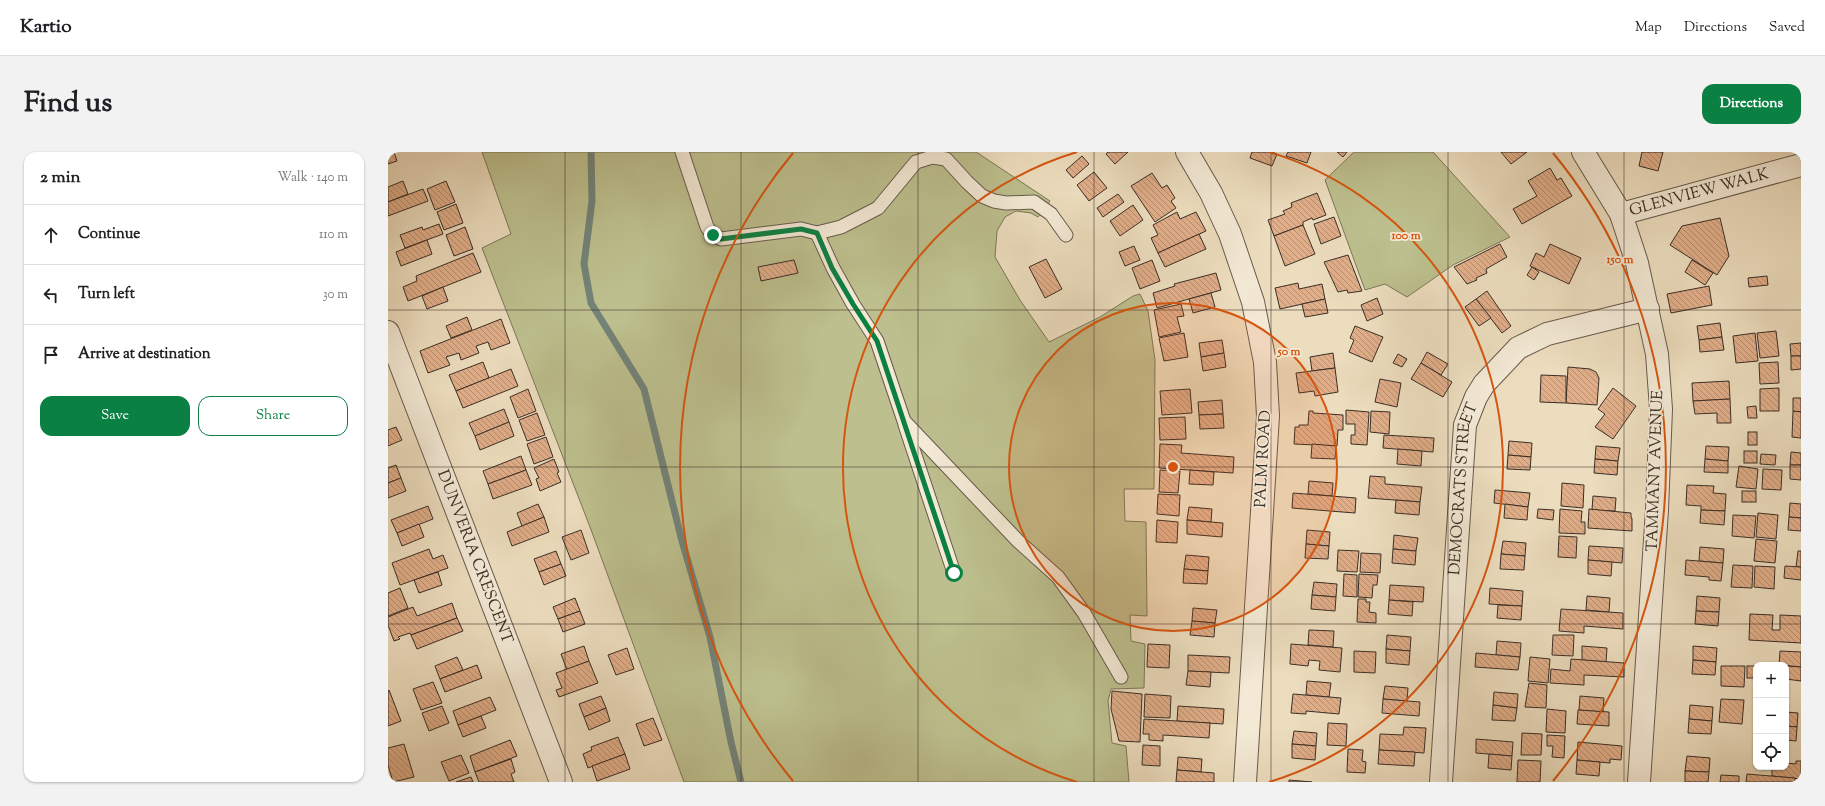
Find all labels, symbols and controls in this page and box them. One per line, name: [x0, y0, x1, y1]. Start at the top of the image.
text: Kartio: [20, 14, 72, 41]
text: Map: [1635, 18, 1662, 38]
text: Directions: [1684, 18, 1747, 38]
text: Saved: [1769, 18, 1805, 38]
text: Find us: [24, 84, 112, 124]
button: Directions: [1702, 84, 1801, 124]
street label: GLENVIEW WALK: [1627, 163, 1772, 223]
text: 2 min: [40, 166, 81, 190]
text: Walk · 140 m: [277, 169, 348, 187]
icon: ahead: [40, 224, 62, 246]
text: Continue: [78, 224, 140, 245]
text: 110 m: [319, 226, 348, 244]
route end: [704, 226, 722, 244]
text: 100 m: [1390, 227, 1421, 245]
text: 150 m: [1605, 251, 1634, 269]
icon: left: [40, 284, 62, 306]
text: Turn left: [78, 284, 135, 305]
text: 30 m: [322, 286, 348, 304]
text: 50 m: [1277, 343, 1301, 361]
icon: arrive: [40, 344, 62, 366]
text: Arrive at destination: [78, 344, 211, 365]
street label: TAMMANY AVENUE: [1642, 390, 1670, 552]
button: Save: [40, 396, 190, 436]
button: Share: [198, 396, 348, 436]
street label: DEMOCRATS STREET: [1443, 399, 1484, 576]
street label: PALM ROAD: [1250, 410, 1278, 508]
centre of rings: [1166, 460, 1180, 474]
street label: DUNVERIA CRESCENT: [431, 467, 518, 647]
route start: [945, 564, 963, 582]
map controls: [1753, 662, 1789, 770]
button: +: [1753, 662, 1789, 698]
button: −: [1753, 698, 1789, 734]
button: locate: [1753, 734, 1789, 770]

